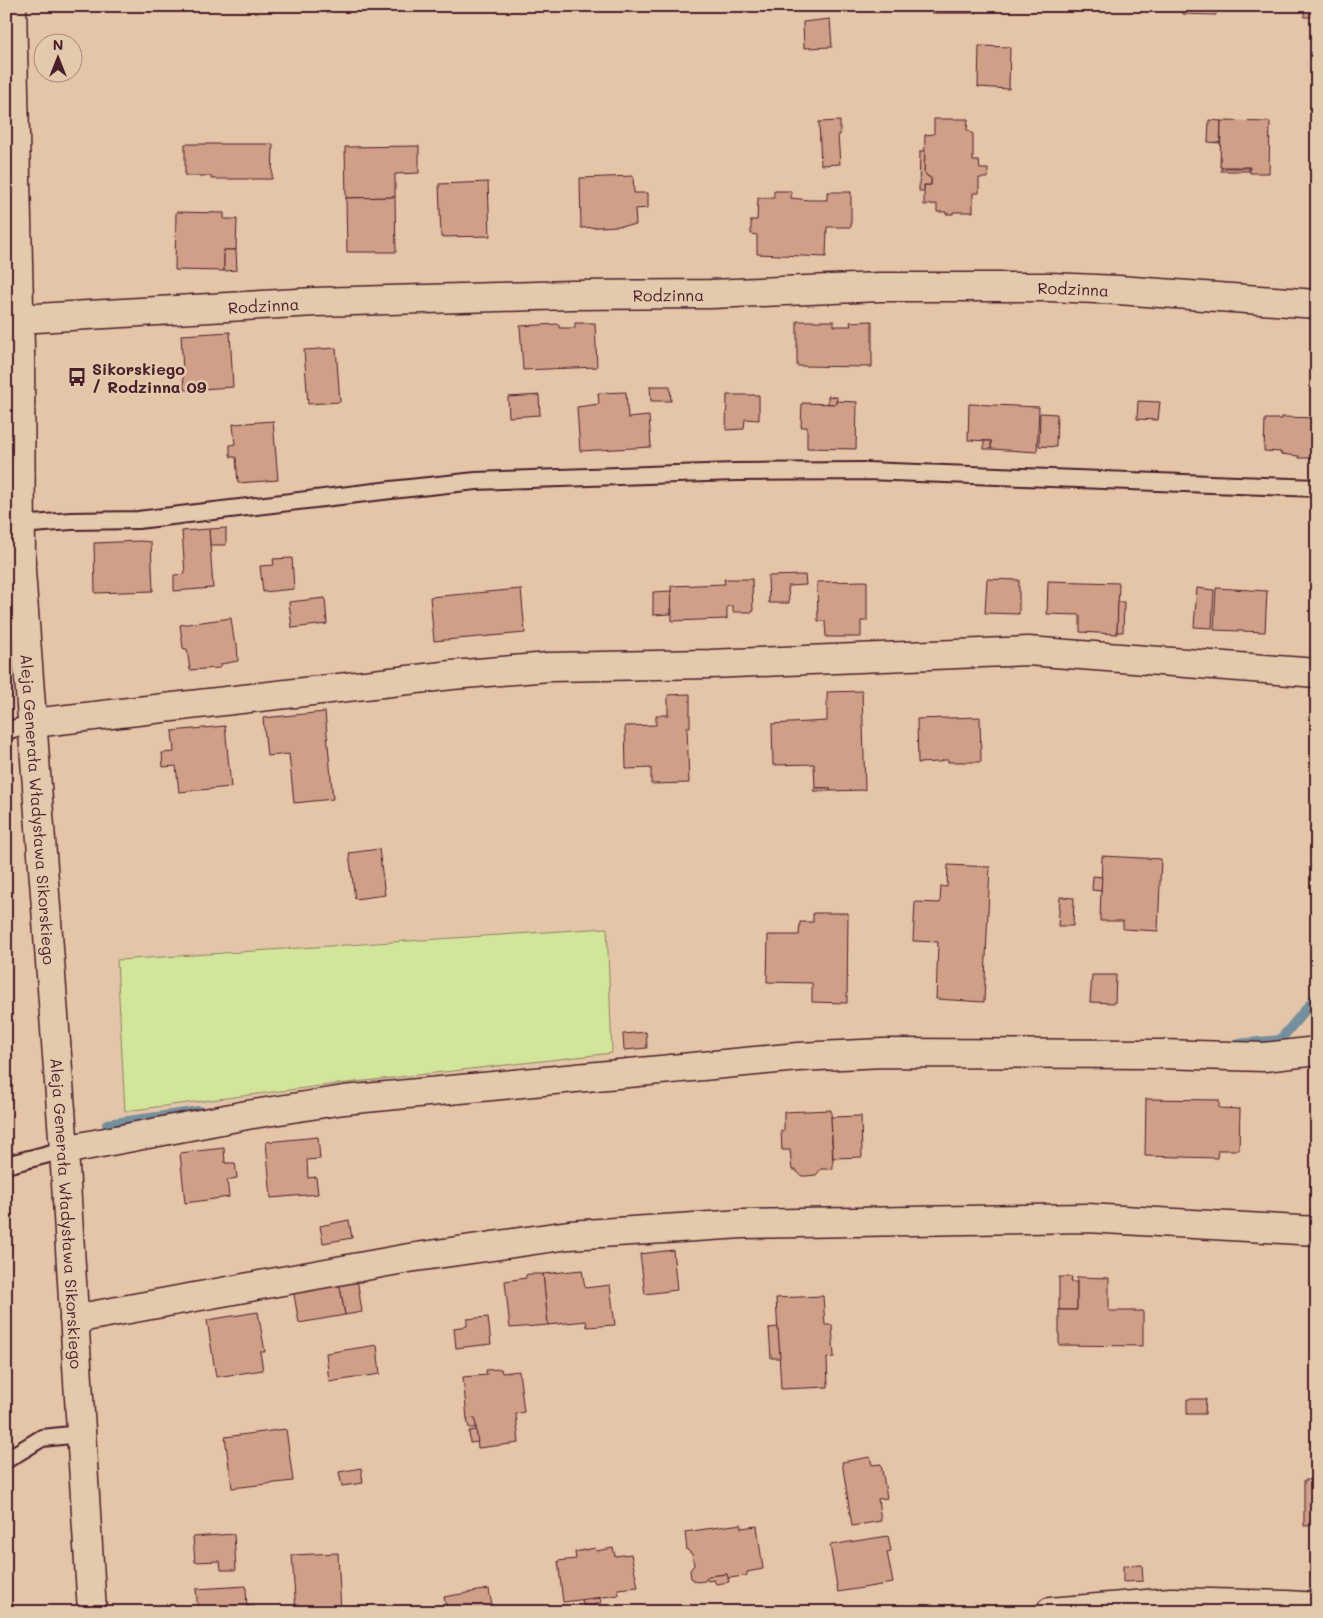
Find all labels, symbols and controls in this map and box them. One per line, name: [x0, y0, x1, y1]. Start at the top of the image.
north arrow: [32, 32, 82, 82]
text: N: [53, 35, 63, 54]
street label: Rodzinna: [1038, 276, 1109, 300]
street label: Rodzinna: [633, 284, 704, 305]
street label: Rodzinna: [227, 292, 300, 317]
place label: Sikorskiego / Rodzinna 09: [92, 358, 207, 397]
bus stop icon: Sikorskiego / Rodzinna 09: [66, 366, 88, 388]
street label: Aleja Generała Władysława Sikorskiego: [17, 653, 61, 965]
street label: Aleja Generała Władysława Sikorskiego: [47, 1057, 88, 1369]

